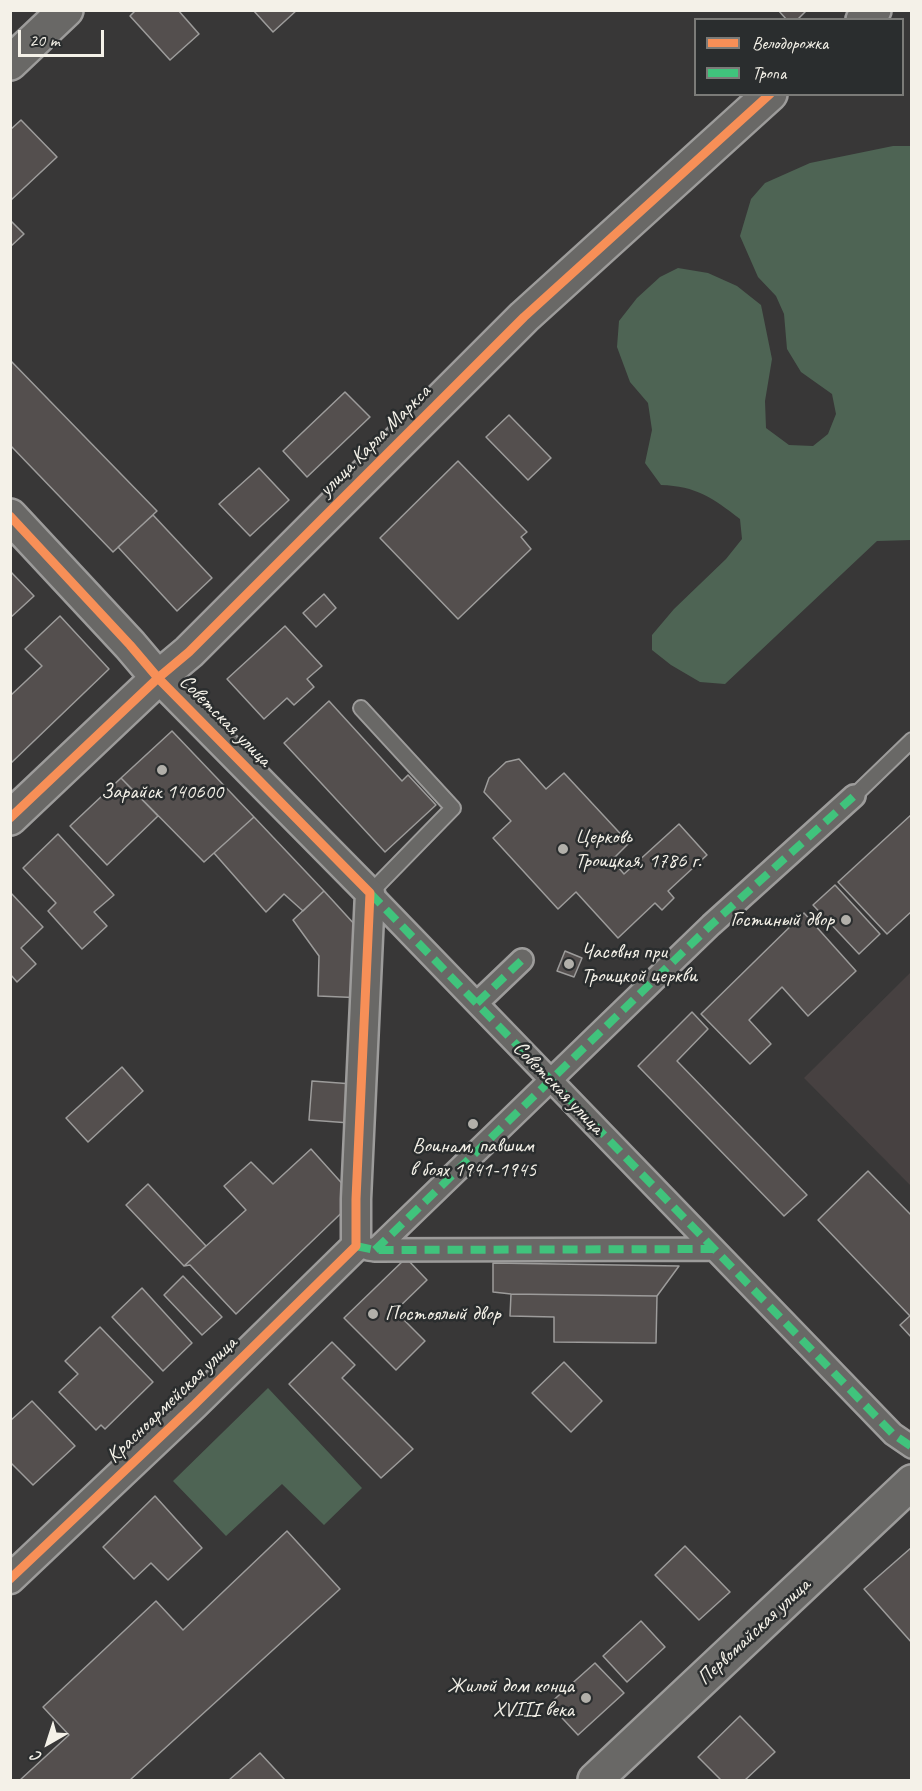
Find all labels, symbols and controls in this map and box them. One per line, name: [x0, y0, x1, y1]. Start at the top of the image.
scale bar: [21, 18, 106, 56]
legend: [694, 18, 904, 96]
text: 20 m: [29, 29, 60, 51]
text: Велодорожка: [752, 32, 828, 54]
text: Тропа: [752, 62, 786, 84]
street label: улица Карла Маркса: [314, 380, 436, 502]
street label: Советская улица: [174, 670, 276, 772]
marker: Зарайск 140600: [155, 763, 169, 777]
place label: Зарайск 140600: [101, 779, 223, 805]
place label: Церковь Троицкая, 1786 г.: [575, 824, 701, 874]
marker: Церковь Троицкая, 1786 г.: [556, 842, 570, 856]
place label: Гостиный двор: [731, 907, 834, 933]
marker: Гостиный двор: [839, 913, 853, 927]
place label: Часовня при Троицкой церкви: [581, 939, 697, 989]
marker: Часовня при Троицкой церкви: [562, 957, 576, 971]
street label: Советская улица: [507, 1036, 609, 1140]
marker: Воинам, павшим в боях 1941-1945: [466, 1117, 480, 1131]
place label: Воинам, павшим в боях 1941-1945: [410, 1133, 536, 1183]
place label: Постоялый двор: [385, 1301, 501, 1327]
marker: Постоялый двор: [366, 1307, 380, 1321]
street label: Красноармейская улица: [101, 1331, 243, 1469]
street label: Первомайская улица: [692, 1573, 816, 1691]
place label: Жилой дом конца XVIII века: [447, 1673, 574, 1723]
marker: Жилой дом конца XVIII века: [579, 1691, 593, 1705]
north arrow: [18, 1713, 78, 1773]
text: С: [27, 1747, 46, 1767]

